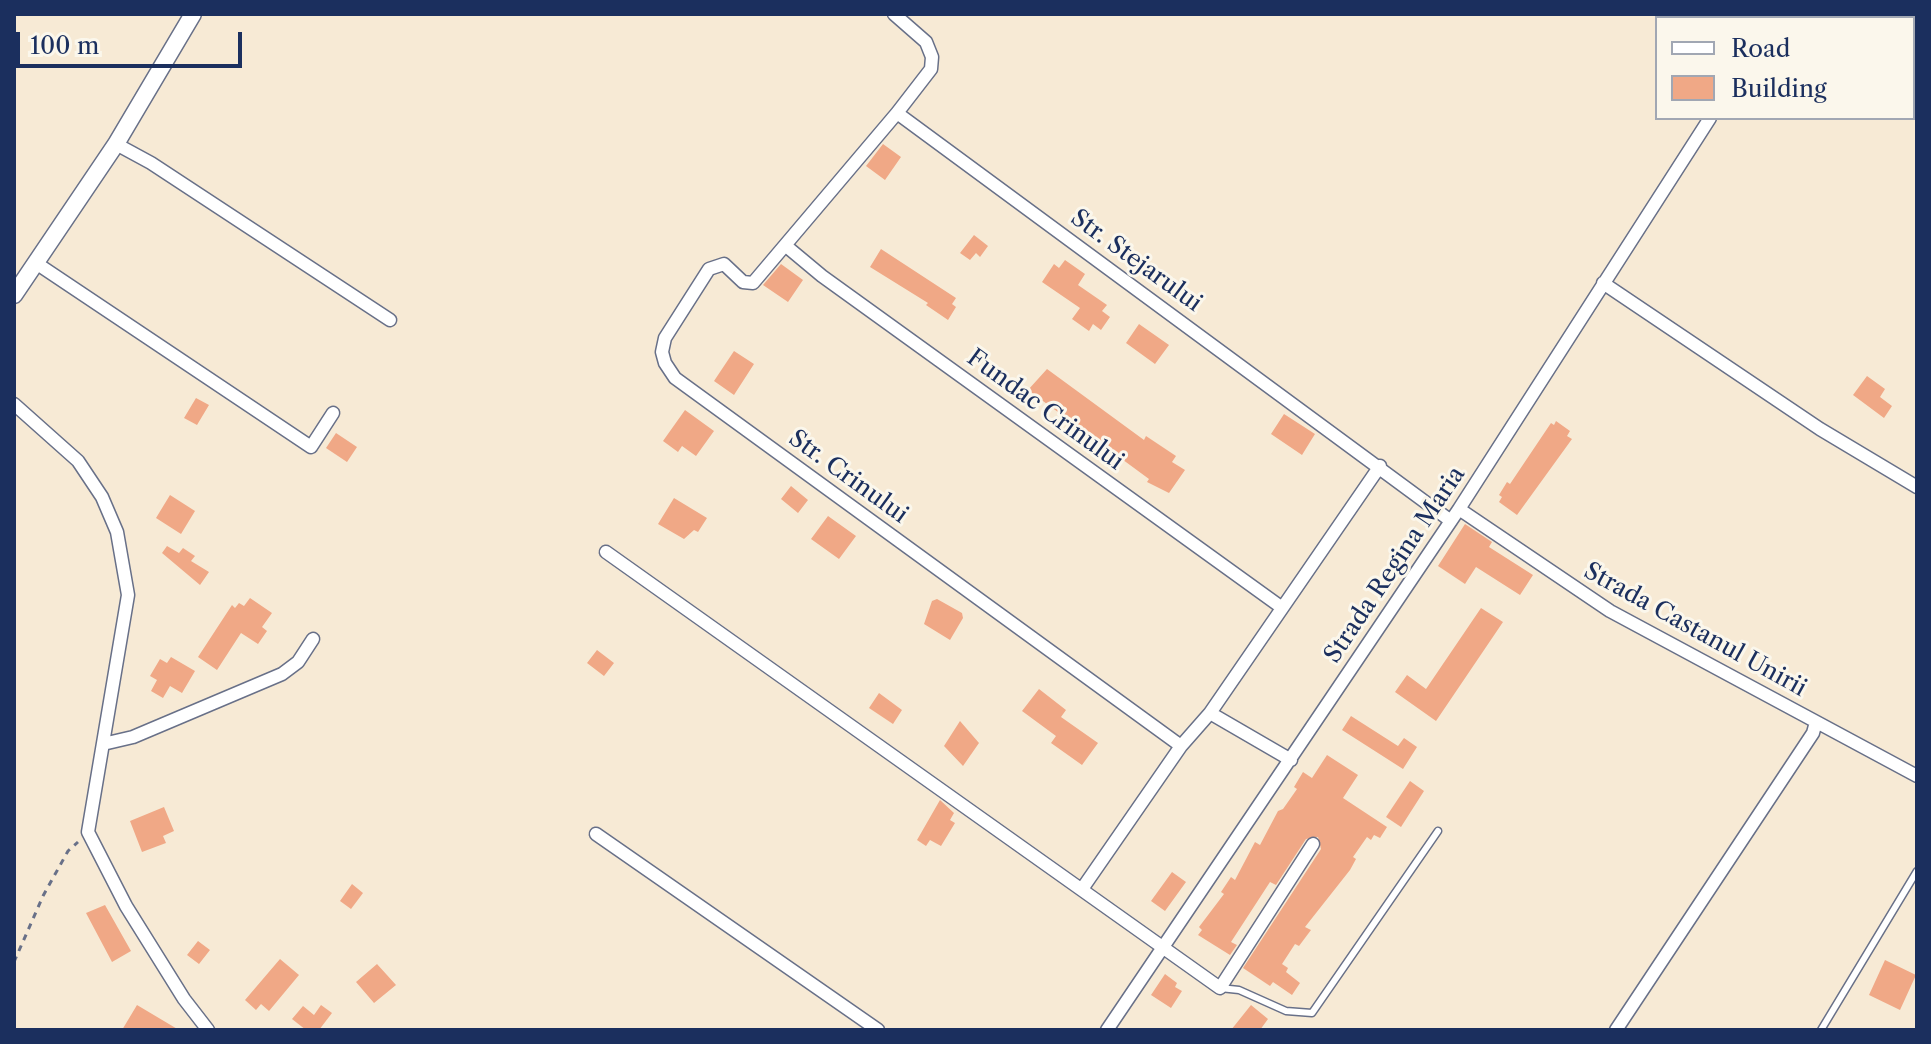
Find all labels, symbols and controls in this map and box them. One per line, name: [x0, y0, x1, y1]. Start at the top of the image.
scale bar: [20, 16, 246, 66]
legend: [1655, 16, 1915, 120]
text: 100 m: [30, 31, 99, 60]
text: Road: [1731, 34, 1790, 63]
text: Building: [1731, 74, 1827, 103]
street label: Str. Stejarului: [1065, 204, 1207, 318]
street label: Fundac Crinului: [961, 344, 1129, 476]
street label: Str. Crinului: [783, 424, 913, 530]
street label: Strada Regina Maria: [1319, 461, 1471, 669]
street label: Strada Castanul Unirii: [1579, 557, 1811, 703]

